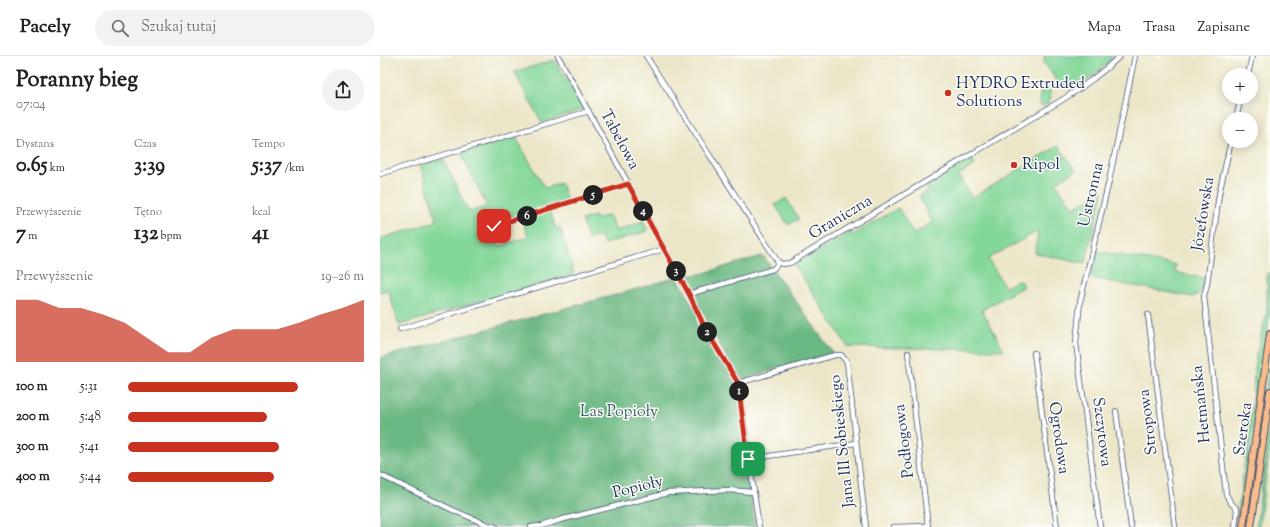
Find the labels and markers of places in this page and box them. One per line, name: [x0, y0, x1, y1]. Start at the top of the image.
place label: HYDRO Extruded Solutions: [956, 73, 1085, 114]
marker: HYDRO Extruded Solutions: [943, 88, 953, 98]
place label: Ripol: [1022, 154, 1061, 177]
marker: Ripol: [1009, 160, 1019, 170]
pin: 5: [583, 185, 603, 205]
pin: 4: [633, 201, 653, 221]
pin: 6: [517, 206, 537, 226]
pin: [477, 209, 511, 243]
pin: 3: [666, 261, 686, 281]
pin: 2: [697, 322, 717, 342]
pin: 1: [729, 381, 749, 401]
pin: [731, 442, 765, 476]

